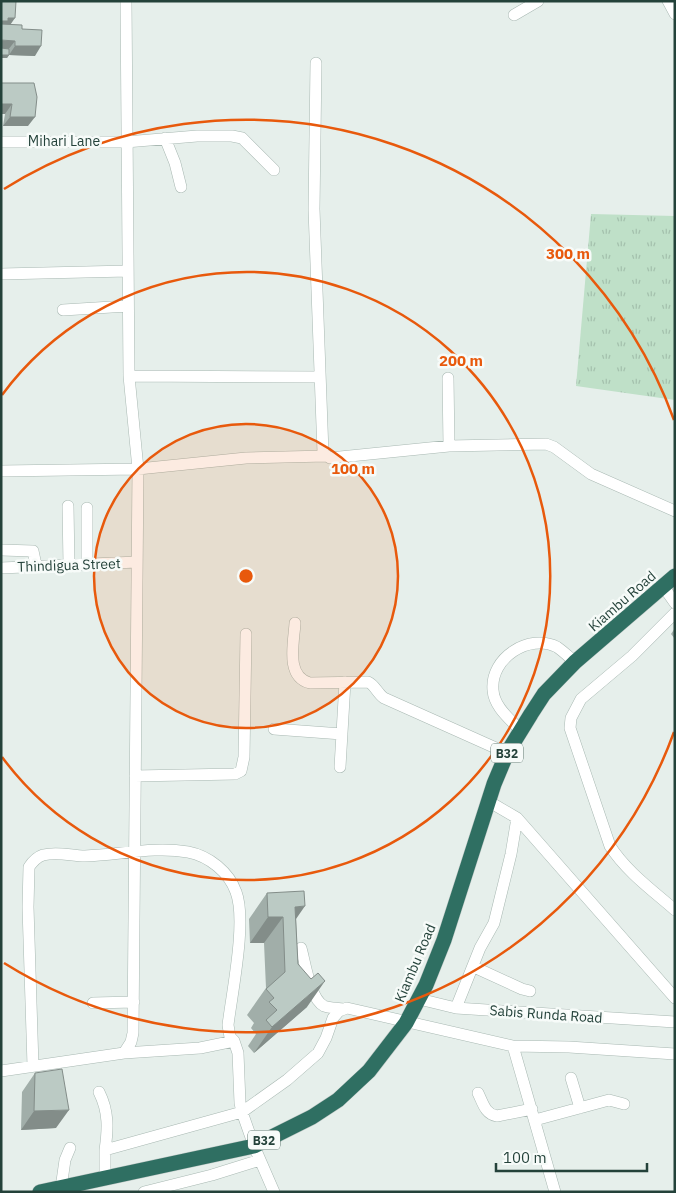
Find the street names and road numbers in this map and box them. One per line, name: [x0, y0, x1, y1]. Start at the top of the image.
street label: Mihari Lane: [28, 132, 100, 150]
street label: Thindigua Street: [17, 554, 121, 576]
street label: Kiambu Road: [585, 567, 659, 635]
road number: B32: [491, 744, 523, 762]
street label: Kiambu Road: [390, 921, 440, 1005]
street label: Sabis Runda Road: [489, 1001, 603, 1027]
road number: B32: [248, 1130, 280, 1150]

